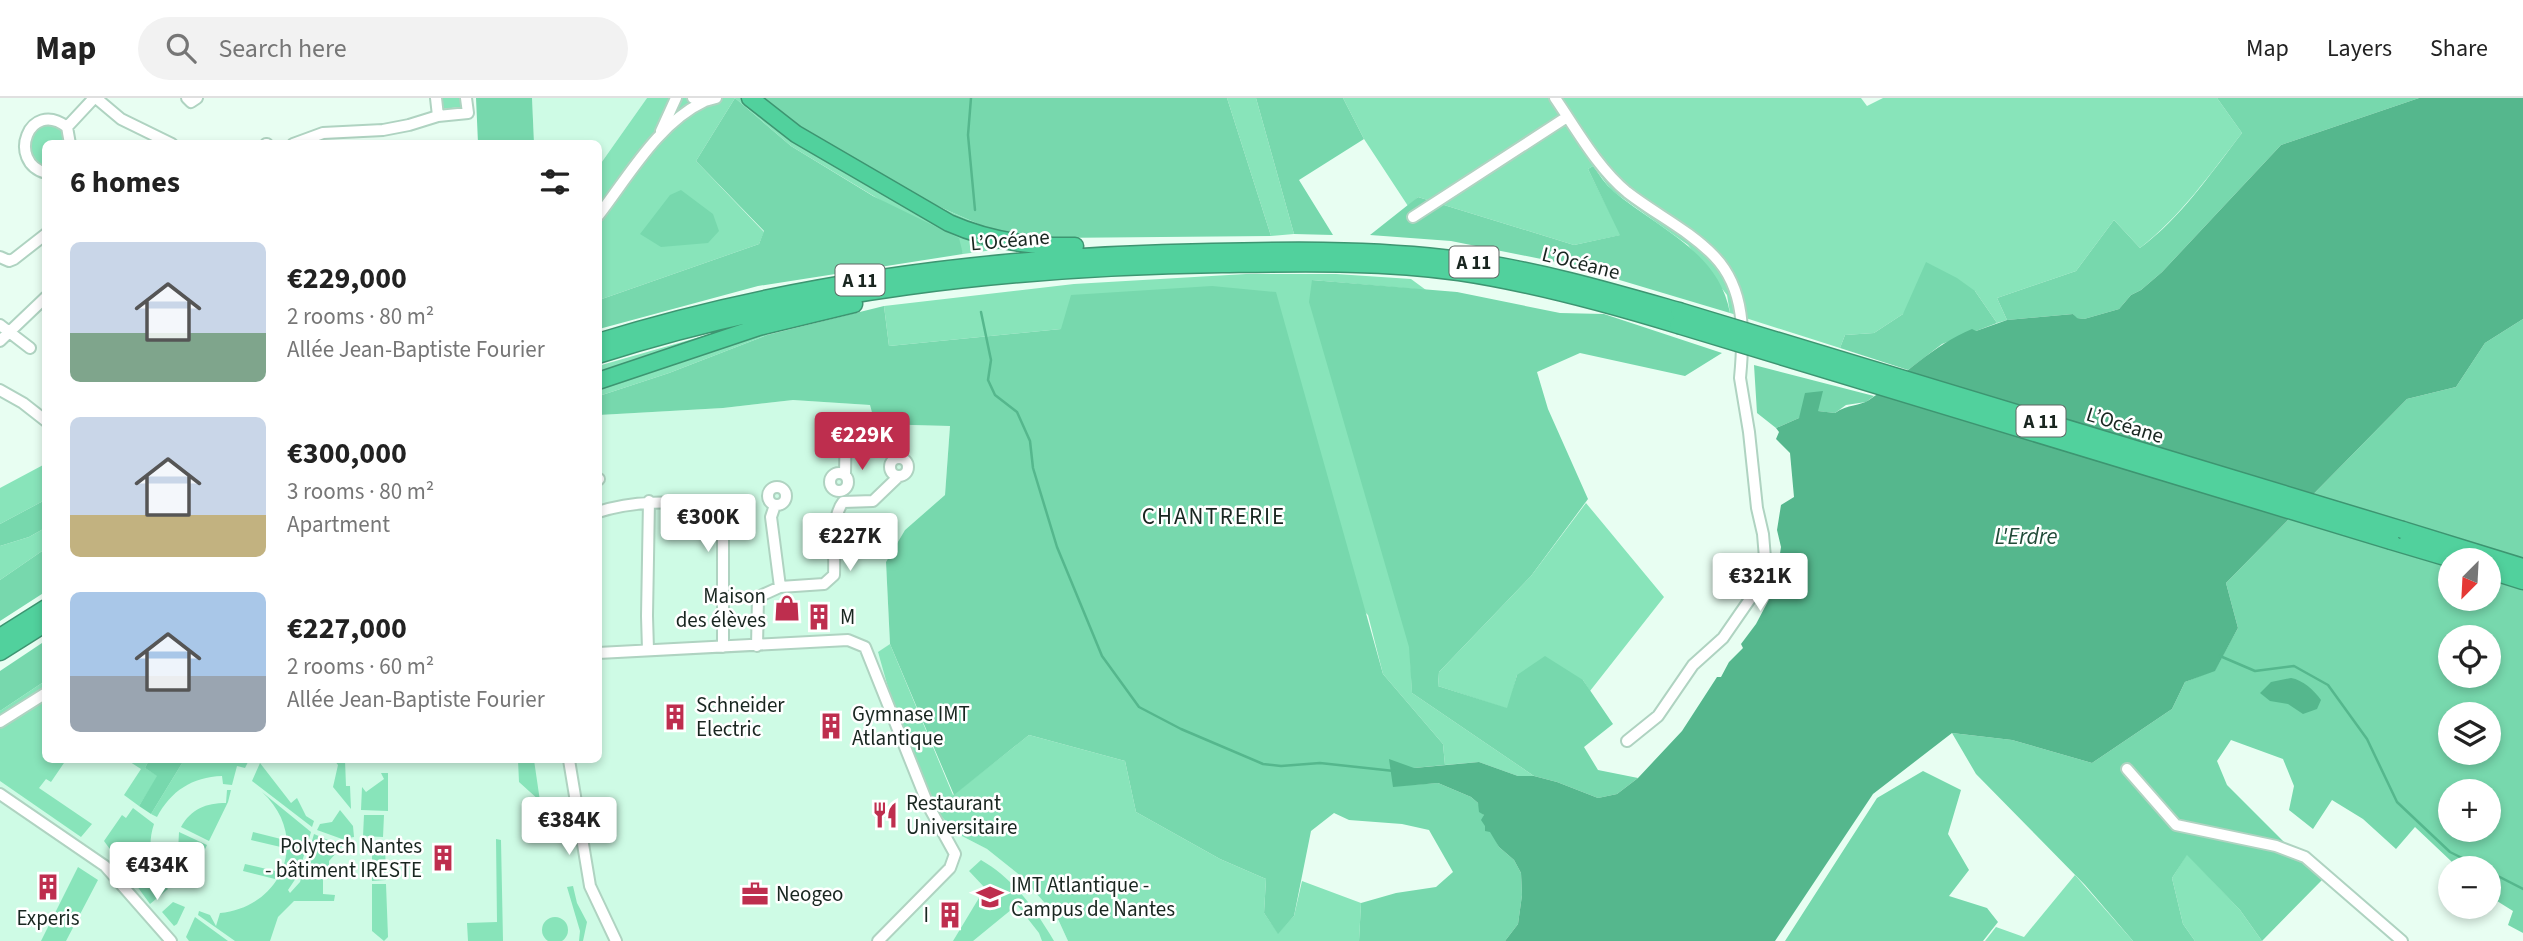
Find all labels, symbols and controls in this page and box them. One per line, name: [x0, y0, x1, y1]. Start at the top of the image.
search box: [138, 17, 628, 80]
text: Map: [35, 25, 96, 72]
icon: search: [162, 29, 200, 67]
text: Search here: [218, 30, 347, 67]
text: Map: [2246, 31, 2289, 66]
text: Layers: [2327, 31, 2392, 66]
text: Share: [2430, 31, 2488, 66]
text: 6 homes: [70, 161, 180, 204]
icon: filters: [536, 163, 574, 201]
street label: L’Océane: [969, 222, 1051, 258]
street label: L’Océane: [1539, 239, 1623, 287]
road number: A 11: [1450, 246, 1498, 278]
text: €229,000: [287, 257, 407, 300]
road number: A 11: [836, 264, 884, 296]
icon: home: [126, 270, 210, 354]
text: 2 rooms · 80 m²: [287, 300, 434, 333]
text: Allée Jean-Baptiste Fourier: [287, 333, 545, 366]
street label: L’Océane: [2083, 399, 2167, 451]
road number: A 11: [2016, 406, 2066, 436]
pin: €229K: [813, 412, 911, 472]
text: €229K: [831, 418, 893, 451]
text: €300,000: [287, 432, 407, 475]
icon: home: [126, 445, 210, 529]
text: 3 rooms · 80 m²: [287, 475, 434, 508]
pin: €300K: [659, 494, 757, 554]
text: €300K: [677, 500, 739, 533]
district label: CHANTRERIE: [1142, 500, 1286, 533]
text: Apartment: [287, 508, 390, 541]
pin: €227K: [801, 514, 899, 573]
text: €227K: [819, 519, 881, 552]
water label: L'Erdre: [1994, 520, 2058, 553]
north arrow: [2438, 548, 2501, 611]
map controls: [2438, 548, 2501, 919]
pin: €321K: [1711, 554, 1809, 613]
text: €321K: [1729, 559, 1791, 592]
place label: Maison des élèves: [676, 581, 766, 635]
shop icon: Maison des élèves: [772, 593, 802, 623]
building icon: M: [804, 602, 834, 632]
place label: M: [840, 602, 855, 632]
text: €227,000: [287, 607, 407, 650]
icon: home: [126, 620, 210, 704]
button: locate: [2438, 625, 2501, 688]
text: 2 rooms · 60 m²: [287, 650, 434, 683]
text: Allée Jean-Baptiste Fourier: [287, 683, 545, 716]
place label: Schneider Electric: [696, 690, 785, 744]
place label: Gymnase IMT Atlantique: [852, 699, 970, 753]
building icon: Schneider Electric: [660, 702, 690, 732]
button: layers: [2438, 702, 2501, 765]
building icon: Gymnase IMT Atlantique: [816, 711, 846, 741]
button: +: [2438, 779, 2501, 842]
place label: Restaurant Universitaire: [906, 788, 1017, 842]
pin: €384K: [520, 798, 618, 857]
restaurant icon: Restaurant Universitaire: [870, 800, 900, 830]
text: €384K: [538, 803, 600, 836]
place label: Polytech Nantes - bâtiment IRESTE: [265, 831, 422, 885]
pin: €434K: [108, 842, 206, 902]
building icon: Polytech Nantes - bâtiment IRESTE: [428, 843, 458, 873]
text: €434K: [126, 848, 188, 881]
button: −: [2438, 856, 2501, 919]
place label: IMT Atlantique - Campus de Nantes: [1011, 870, 1175, 924]
building icon: Experis: [33, 872, 63, 902]
office icon: Neogeo: [740, 879, 770, 909]
place label: Neogeo: [776, 879, 843, 909]
school or university icon: IMT Atlantique - Campus de Nantes: [975, 882, 1005, 912]
place label: I: [923, 900, 929, 930]
building icon: I: [935, 900, 965, 930]
place label: Experis: [16, 903, 80, 933]

